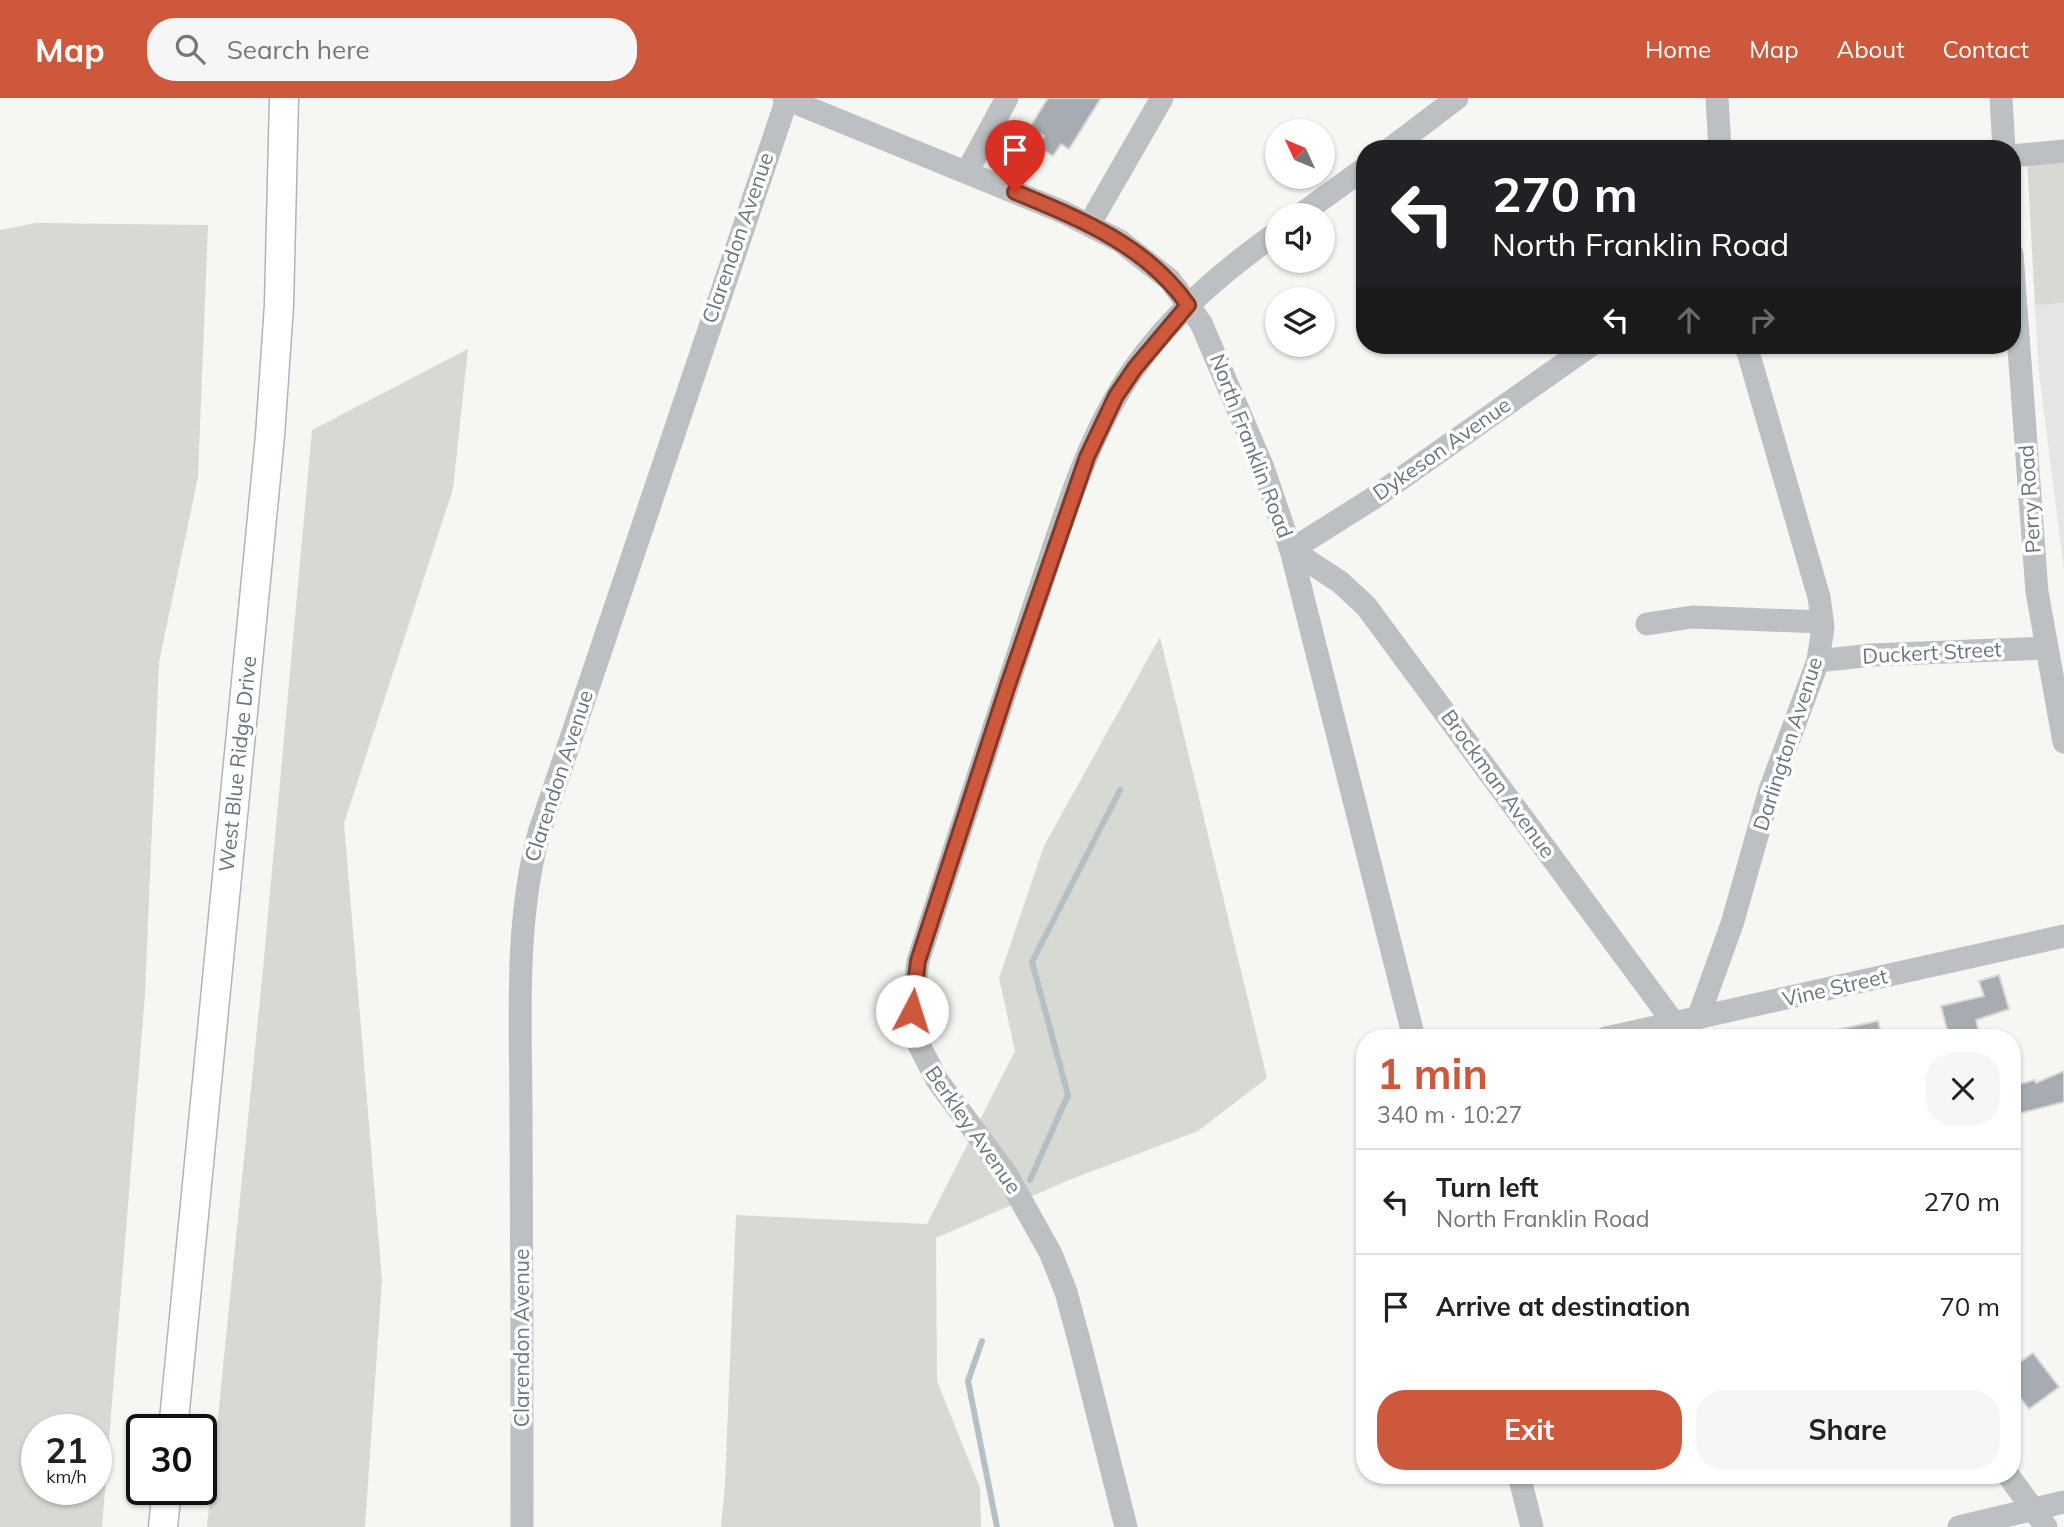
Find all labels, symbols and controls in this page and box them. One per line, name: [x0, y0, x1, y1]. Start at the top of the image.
search box: [147, 18, 637, 81]
text: Map: [35, 29, 105, 70]
icon: search: [171, 30, 209, 68]
text: Search here: [227, 33, 370, 66]
text: Home: [1645, 34, 1711, 64]
text: Map: [1749, 34, 1799, 64]
text: About: [1837, 34, 1905, 64]
text: Contact: [1943, 34, 2029, 64]
north arrow: [1265, 119, 1335, 189]
map controls: [1265, 119, 1335, 357]
pin: [985, 120, 1045, 192]
icon: arrive: [996, 131, 1034, 169]
street label: Clarendon Avenue: [696, 149, 778, 326]
text: 270 m: [1492, 163, 1638, 224]
icon: left: [1377, 168, 1468, 259]
button: sound: [1265, 203, 1335, 273]
text: North Franklin Road: [1492, 224, 1789, 264]
button: layers: [1265, 287, 1335, 357]
icon: left: [1597, 301, 1635, 339]
icon: ahead: [1670, 301, 1708, 339]
icon: right: [1743, 301, 1781, 339]
street label: North Franklin Road: [1205, 350, 1299, 541]
street label: Dykeson Avenue: [1368, 391, 1515, 505]
street label: Perry Road: [2012, 444, 2046, 554]
street label: Duckert Street: [1862, 635, 2002, 669]
street label: West Blue Ridge Drive: [213, 654, 261, 873]
street label: Darlington Avenue: [1747, 654, 1827, 834]
street label: Clarendon Avenue: [518, 687, 598, 865]
street label: Brockman Avenue: [1436, 704, 1561, 863]
street label: Vine Street: [1780, 962, 1890, 1012]
position arrow: [875, 974, 949, 1048]
text: 1 min: [1377, 1047, 1488, 1100]
button: close: [1926, 1052, 2000, 1126]
street label: Berkley Avenue: [920, 1060, 1028, 1198]
text: 340 m · 10:27: [1377, 1100, 1522, 1129]
text: Turn left: [1436, 1171, 1538, 1204]
icon: left: [1377, 1183, 1415, 1221]
text: 270 m: [1924, 1185, 2000, 1218]
text: North Franklin Road: [1436, 1204, 1650, 1233]
street label: Clarendon Avenue: [508, 1249, 534, 1427]
icon: arrive: [1377, 1288, 1415, 1326]
text: Arrive at destination: [1436, 1290, 1691, 1323]
text: 70 m: [1939, 1290, 2000, 1323]
button: Exit: [1377, 1390, 1682, 1470]
button: Share: [1696, 1390, 2000, 1470]
speed limit sign: 30: [126, 1414, 217, 1505]
text: 21: [45, 1428, 88, 1472]
text: km/h: [46, 1465, 87, 1488]

